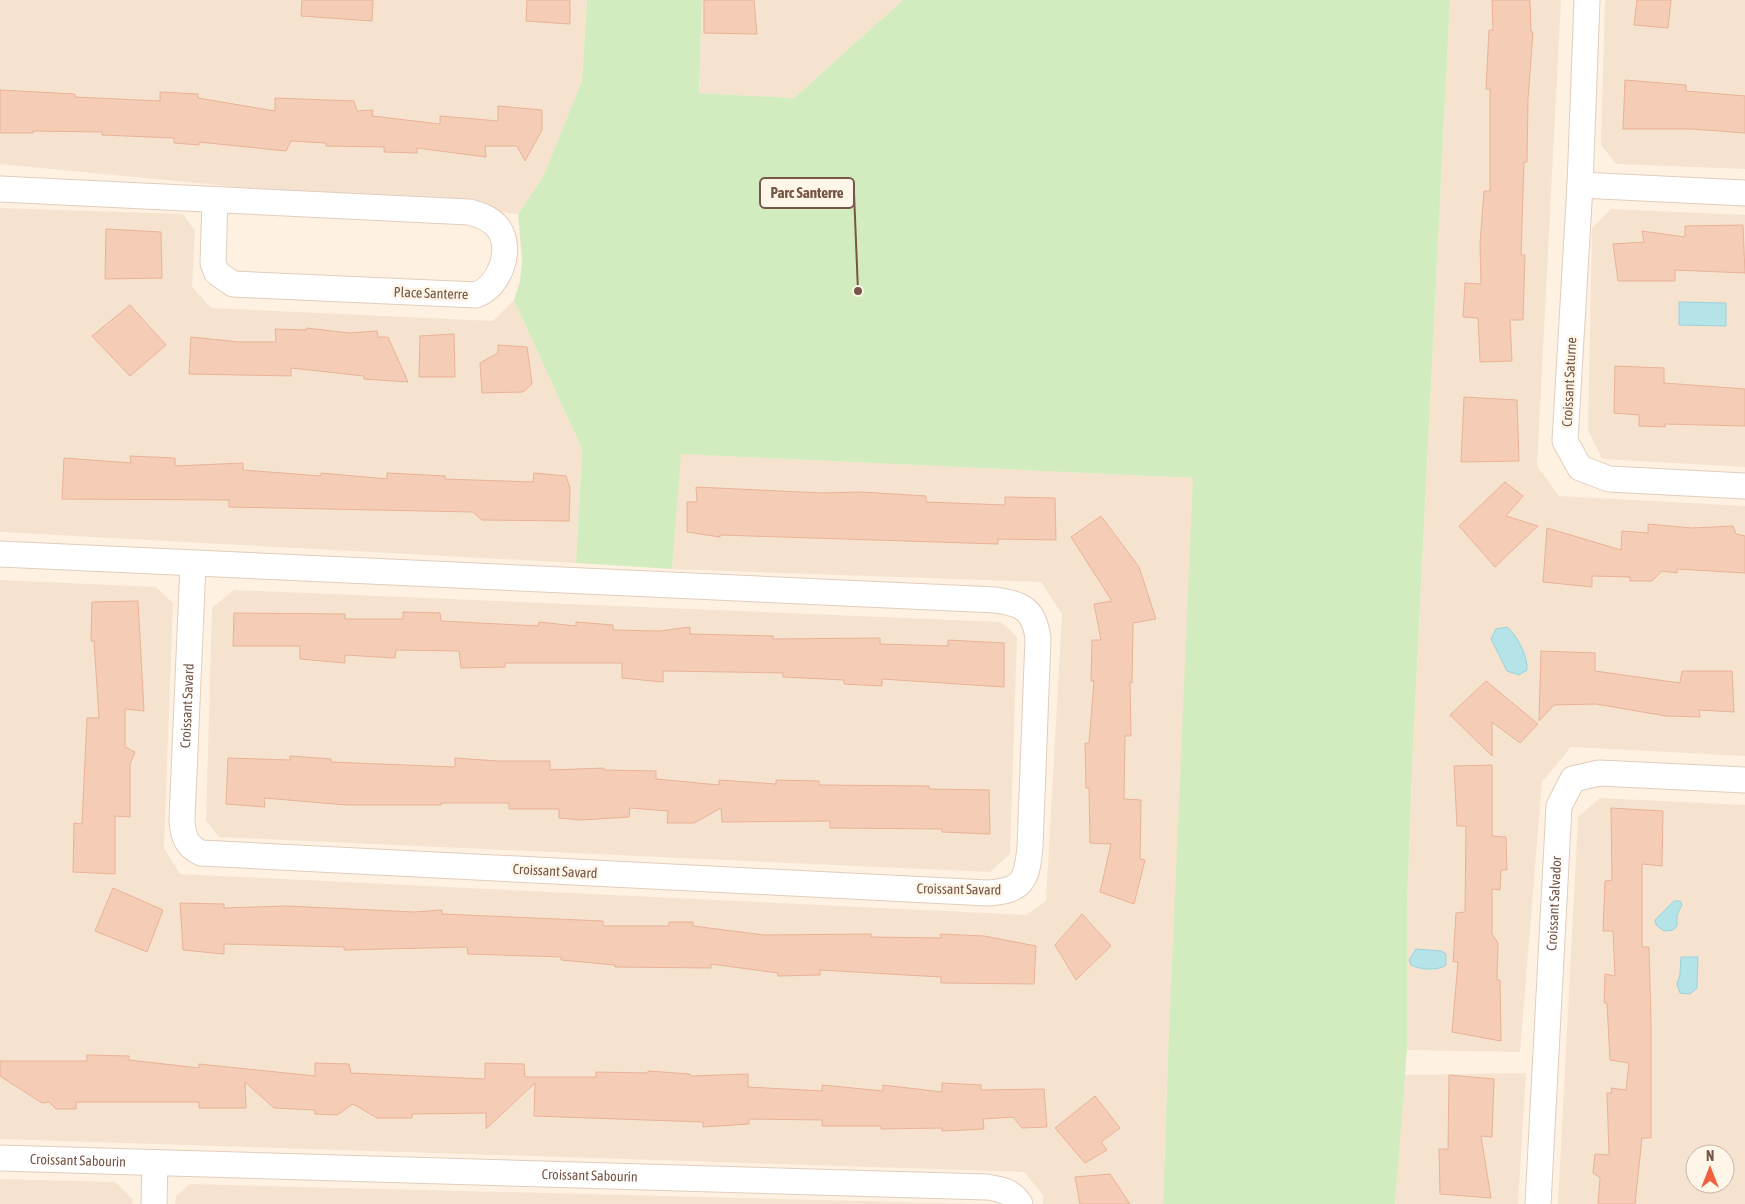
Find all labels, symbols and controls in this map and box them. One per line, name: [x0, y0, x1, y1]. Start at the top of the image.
callout: Parc Santerre: [760, 178, 854, 208]
text: Parc Santerre: [770, 184, 844, 201]
street label: Place Santerre: [393, 284, 469, 302]
street label: Croissant Saturne: [1559, 337, 1579, 427]
street label: Croissant Savard: [177, 663, 197, 748]
street label: Croissant Salvador: [1543, 855, 1564, 951]
street label: Croissant Savard: [512, 861, 598, 881]
street label: Croissant Savard: [917, 880, 1001, 898]
north arrow: [1685, 1144, 1735, 1194]
text: N: [1706, 1148, 1714, 1164]
street label: Croissant Sabourin: [30, 1151, 126, 1170]
street label: Croissant Sabourin: [542, 1166, 638, 1185]

